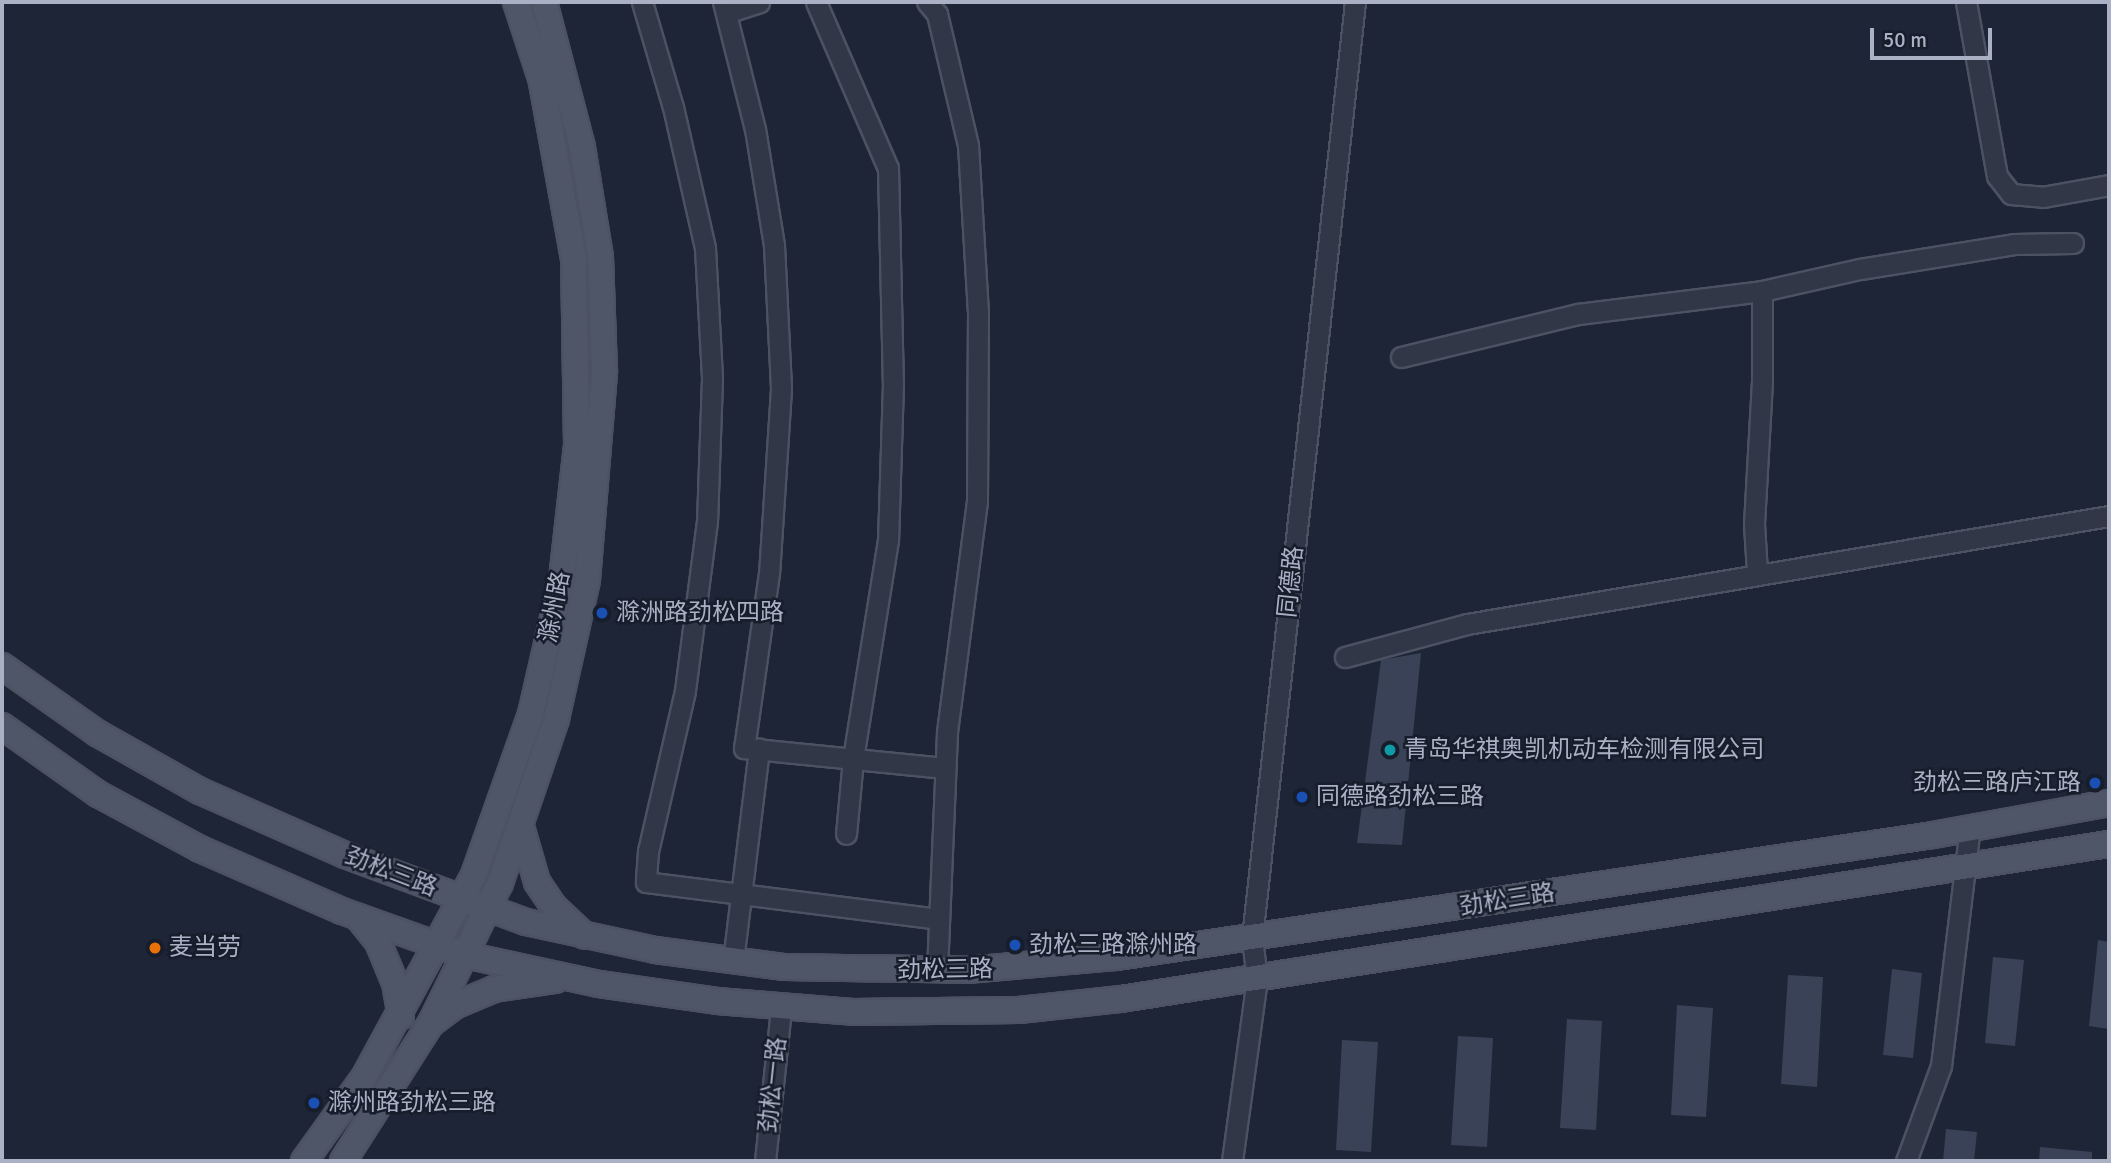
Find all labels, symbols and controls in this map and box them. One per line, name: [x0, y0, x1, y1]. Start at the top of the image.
scale bar: [1873, 14, 1996, 58]
text: 50 m: [1883, 27, 1927, 53]
street label: 同德路: [1273, 545, 1309, 619]
street label: 滁州路: [534, 569, 576, 645]
place label: 滁洲路劲松四路: [616, 599, 784, 627]
marker: 滁洲路劲松四路: [594, 605, 610, 621]
place label: 青岛华祺奥凯机动车检测有限公司: [1404, 736, 1764, 764]
marker: 青岛华祺奥凯机动车检测有限公司: [1382, 742, 1398, 758]
place label: 劲松三路庐江路: [1913, 769, 2081, 797]
marker: 劲松三路庐江路: [2087, 775, 2103, 791]
place label: 同德路劲松三路: [1316, 783, 1484, 811]
marker: 同德路劲松三路: [1294, 789, 1310, 805]
street label: 劲松三路: [341, 841, 441, 903]
street label: 劲松三路: [1457, 878, 1557, 922]
place label: 劲松三路滁州路: [1029, 931, 1197, 959]
place label: 麦当劳: [169, 934, 241, 962]
marker: 劲松三路滁州路: [1007, 937, 1023, 953]
marker: 麦当劳: [147, 940, 163, 956]
street label: 劲松三路: [897, 955, 993, 985]
street label: 劲松一路: [754, 1036, 792, 1134]
place label: 滁州路劲松三路: [328, 1089, 496, 1117]
marker: 滁州路劲松三路: [306, 1095, 322, 1111]

